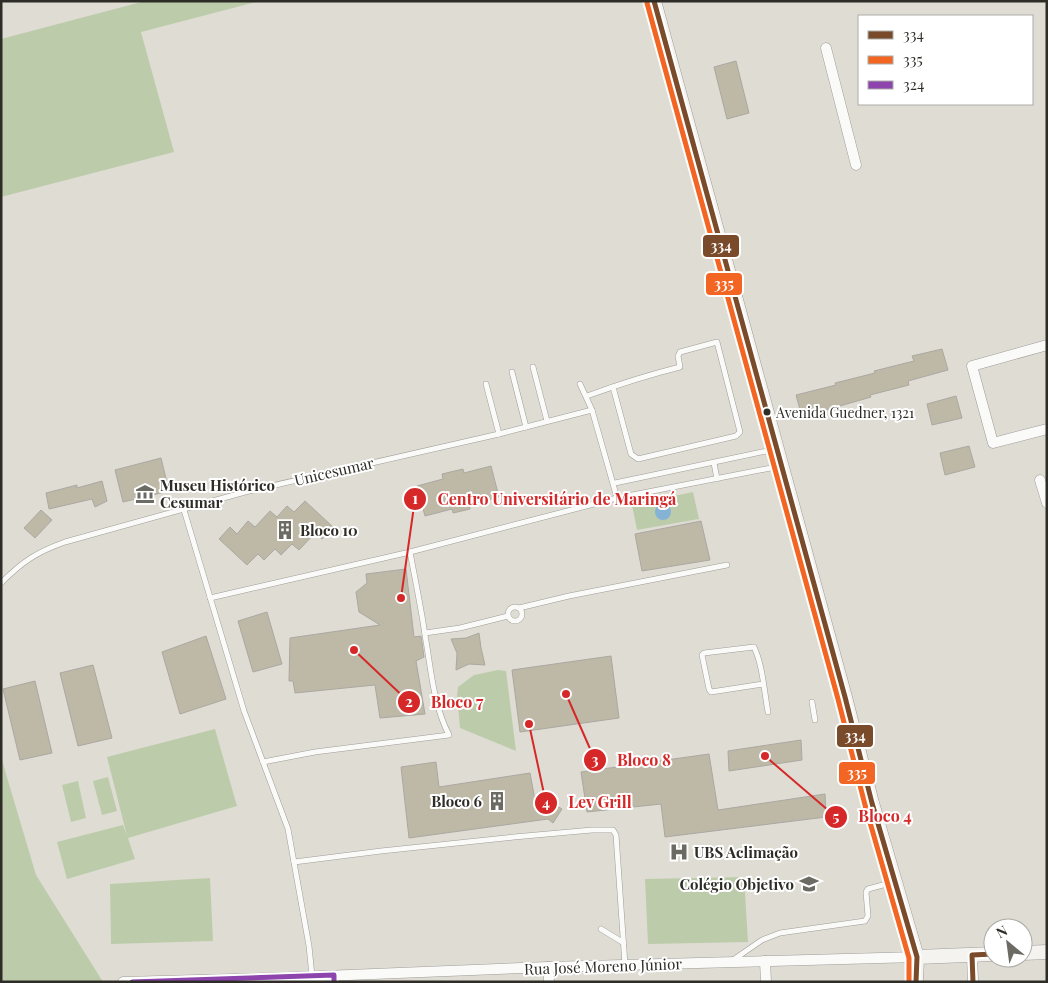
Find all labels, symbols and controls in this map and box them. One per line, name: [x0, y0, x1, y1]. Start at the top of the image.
legend: [858, 15, 1033, 105]
text: 334: [903, 24, 924, 44]
text: 335: [903, 49, 923, 69]
text: 324: [903, 74, 924, 94]
line badge: 334: [702, 234, 740, 258]
text: 334: [710, 236, 732, 255]
line badge: 335: [705, 272, 743, 296]
text: 335: [714, 274, 734, 293]
place label: Avenida Guedner, 1321: [775, 403, 914, 422]
marker: Avenida Guedner, 1321: [762, 407, 772, 417]
street label: Unicesumar: [292, 452, 376, 490]
place label: Museu Histórico Cesumar: [160, 475, 275, 512]
museum icon: Museu Histórico Cesumar: [134, 483, 156, 505]
callout: Centro Universitário de Maringá: [403, 484, 686, 515]
text: 1: [412, 488, 418, 508]
text: Centro Universitário de Maringá: [438, 488, 677, 509]
building icon: Bloco 10: [274, 519, 296, 541]
place label: Bloco 10: [300, 520, 358, 540]
callout: Bloco 7: [396, 686, 494, 717]
text: 2: [405, 691, 413, 711]
text: Bloco 7: [431, 691, 484, 712]
line badge: 334: [836, 724, 874, 748]
text: 334: [844, 726, 866, 745]
callout: Bloco 8: [582, 745, 682, 776]
text: 3: [591, 749, 599, 769]
text: Bloco 8: [617, 749, 671, 770]
line badge: 335: [838, 761, 876, 785]
text: 335: [847, 763, 867, 782]
callout: Lev Grill: [533, 787, 642, 818]
building icon: Bloco 6: [486, 790, 508, 812]
place label: Bloco 6: [431, 791, 482, 811]
text: Lev Grill: [568, 791, 632, 812]
text: 4: [542, 792, 550, 812]
callout: Bloco 4: [823, 801, 922, 832]
text: Bloco 4: [858, 805, 912, 826]
text: 5: [833, 806, 840, 826]
hospital icon: UBS Aclimação: [668, 841, 690, 863]
place label: UBS Aclimação: [694, 842, 798, 862]
school or university icon: Colégio Objetivo: [798, 873, 820, 895]
place label: Colégio Objetivo: [680, 874, 794, 894]
north arrow: [983, 918, 1033, 968]
text: N: [992, 920, 1010, 942]
street label: Rua José Moreno Júnior: [524, 953, 683, 979]

